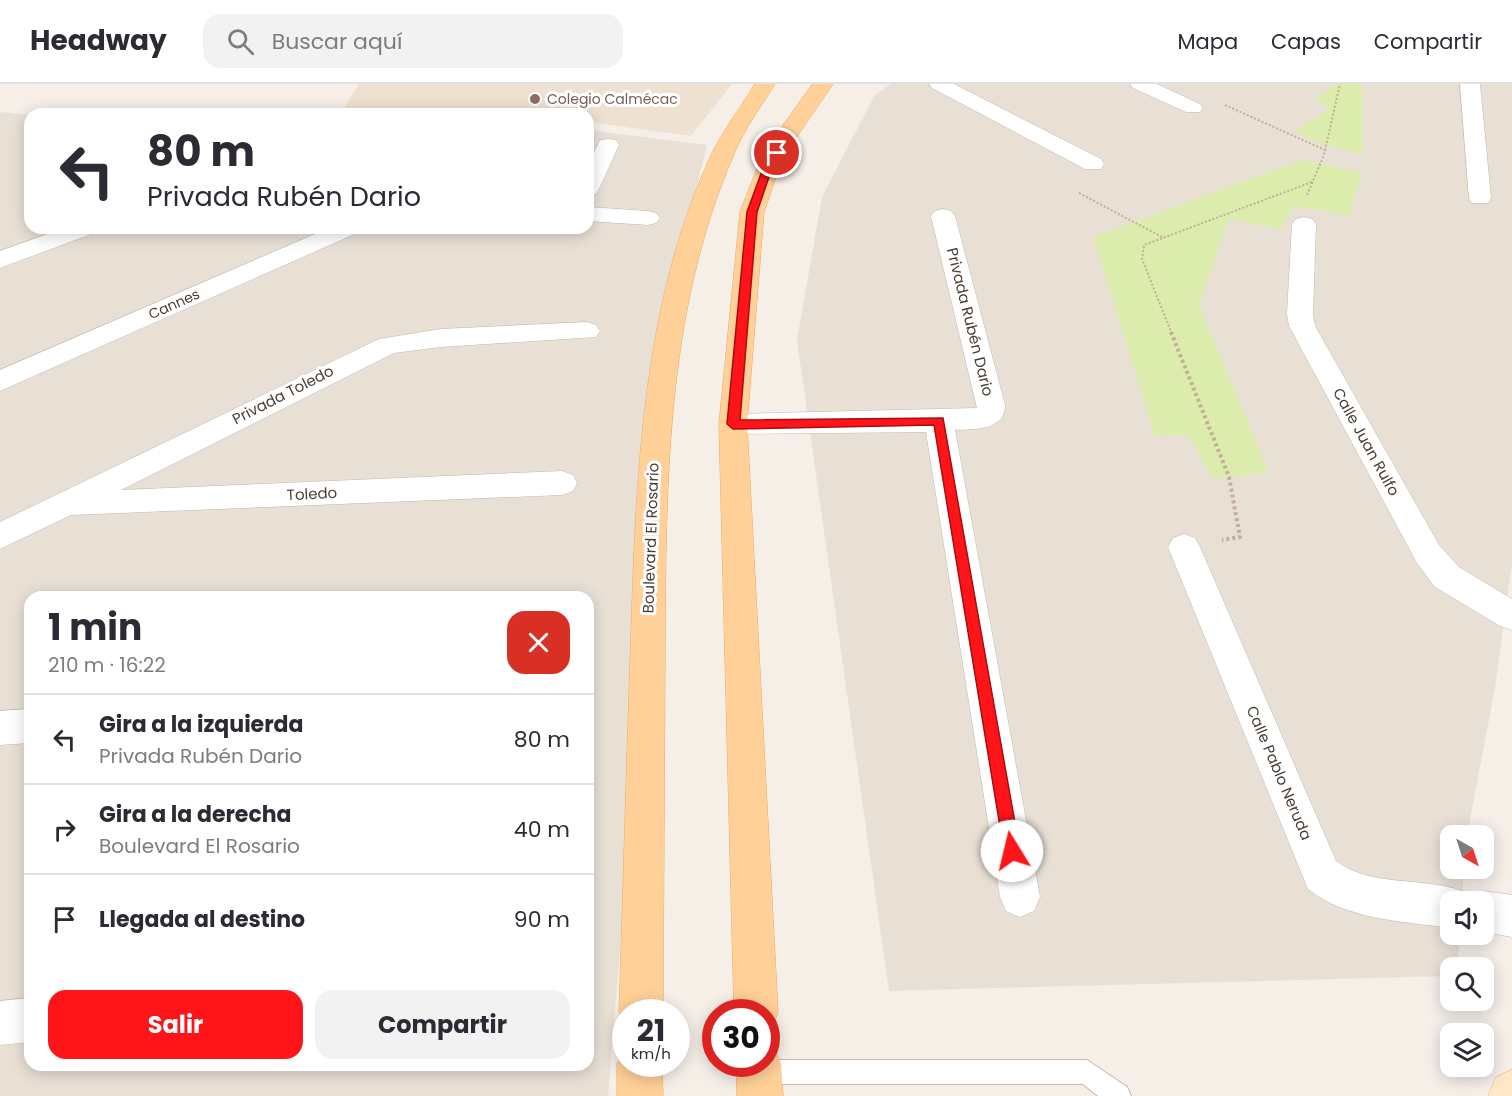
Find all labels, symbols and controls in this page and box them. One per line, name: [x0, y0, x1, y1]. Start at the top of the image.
search box: [203, 14, 623, 68]
text: Headway: [30, 21, 167, 60]
icon: search: [224, 25, 257, 58]
text: Buscar aquí: [272, 26, 402, 57]
text: Mapa: [1177, 27, 1238, 56]
text: Capas: [1271, 27, 1341, 56]
text: Compartir: [1374, 27, 1482, 56]
place label: Colegio Calmécac: [547, 89, 678, 109]
marker: Colegio Calmécac: [528, 92, 542, 106]
text: 80 m: [147, 122, 255, 181]
pin: [751, 127, 802, 178]
icon: left: [48, 132, 126, 210]
icon: arrive: [760, 136, 793, 169]
text: Privada Rubén Dario: [147, 178, 421, 215]
street label: Privada Rubén Dario: [942, 245, 999, 398]
street label: Cannes: [145, 284, 203, 324]
street label: Privada Toledo: [228, 360, 337, 429]
street label: Calle Juan Rulfo: [1328, 384, 1405, 500]
street label: Boulevard El Rosario: [637, 462, 664, 614]
street label: Toledo: [286, 482, 338, 505]
text: 1 min: [48, 602, 142, 653]
button: close: [507, 611, 570, 674]
text: 210 m · 16:22: [48, 651, 166, 679]
street label: Calle Pablo Neruda: [1242, 702, 1317, 843]
text: Gira a la izquierda: [99, 709, 303, 740]
icon: left: [48, 723, 81, 756]
text: 80 m: [514, 724, 570, 755]
text: Privada Rubén Dario: [99, 742, 302, 770]
text: Gira a la derecha: [99, 799, 292, 830]
icon: right: [48, 813, 81, 846]
text: 40 m: [514, 814, 570, 845]
position arrow: [980, 819, 1044, 883]
north arrow: [1440, 825, 1494, 879]
map controls: [1440, 825, 1494, 1077]
text: Boulevard El Rosario: [99, 832, 300, 860]
button: sound: [1440, 891, 1494, 945]
icon: arrive: [48, 903, 81, 936]
text: Llegada al destino: [99, 904, 305, 935]
text: 90 m: [514, 904, 570, 935]
button: search: [1440, 957, 1494, 1011]
button: Salir: [48, 990, 303, 1059]
button: Compartir: [315, 990, 570, 1059]
speed limit sign: 30: [702, 999, 780, 1077]
text: 21: [637, 1009, 665, 1052]
button: layers: [1440, 1023, 1494, 1077]
text: km/h: [631, 1043, 671, 1064]

